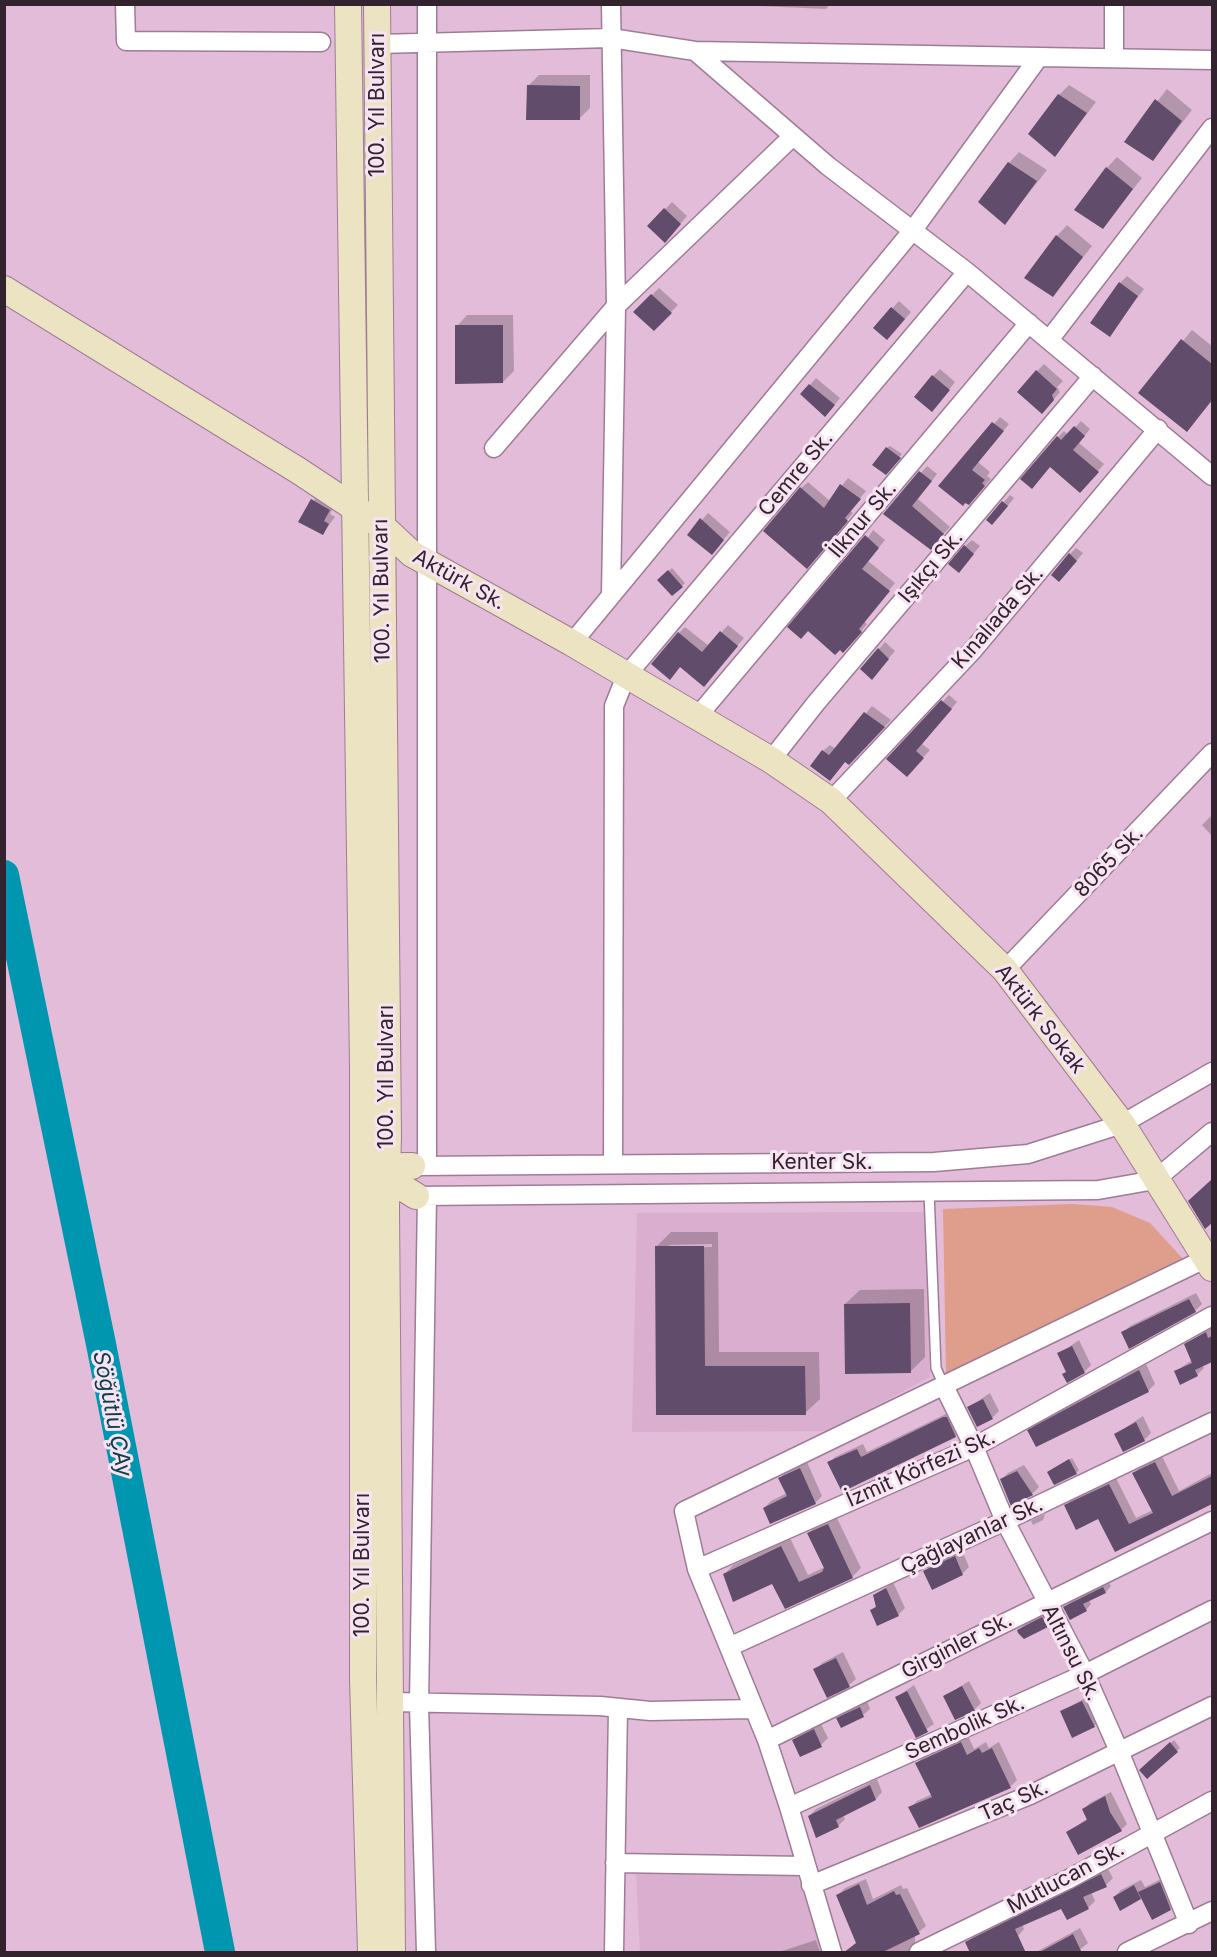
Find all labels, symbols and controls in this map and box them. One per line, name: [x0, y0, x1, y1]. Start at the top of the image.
street label: 100. Yıl Bulvarı: [365, 33, 391, 177]
street label: Cemre Sk.: [753, 427, 839, 521]
street label: İlknur Sk.: [824, 477, 902, 563]
street label: 100. Yıl Bulvarı: [368, 519, 396, 663]
street label: Işıkçı Sk.: [893, 526, 969, 608]
street label: Aktürk Sk.: [408, 544, 510, 616]
street label: Kınalıada Sk.: [947, 562, 1049, 674]
street label: 8065 Sk.: [1069, 821, 1149, 903]
street label: Aktürk Sokak: [989, 959, 1091, 1079]
street label: 100. Yıl Bulvarı: [374, 1005, 400, 1149]
street label: Kenter Sk.: [771, 1150, 873, 1176]
water label: Söğütlü ÇAy: [87, 1349, 137, 1479]
street label: İzmit Körfezi Sk.: [843, 1425, 999, 1513]
street label: Çağlayanlar Sk.: [897, 1492, 1047, 1580]
street label: 100. Yıl Bulvarı: [350, 1493, 376, 1637]
street label: Altınsu Sk.: [1036, 1601, 1106, 1705]
street label: Girginler Sk.: [897, 1607, 1017, 1685]
street label: Sembolik Sk.: [901, 1690, 1029, 1766]
street label: Taç Sk.: [976, 1775, 1052, 1827]
street label: Mutlucan Sk.: [1003, 1837, 1129, 1919]

